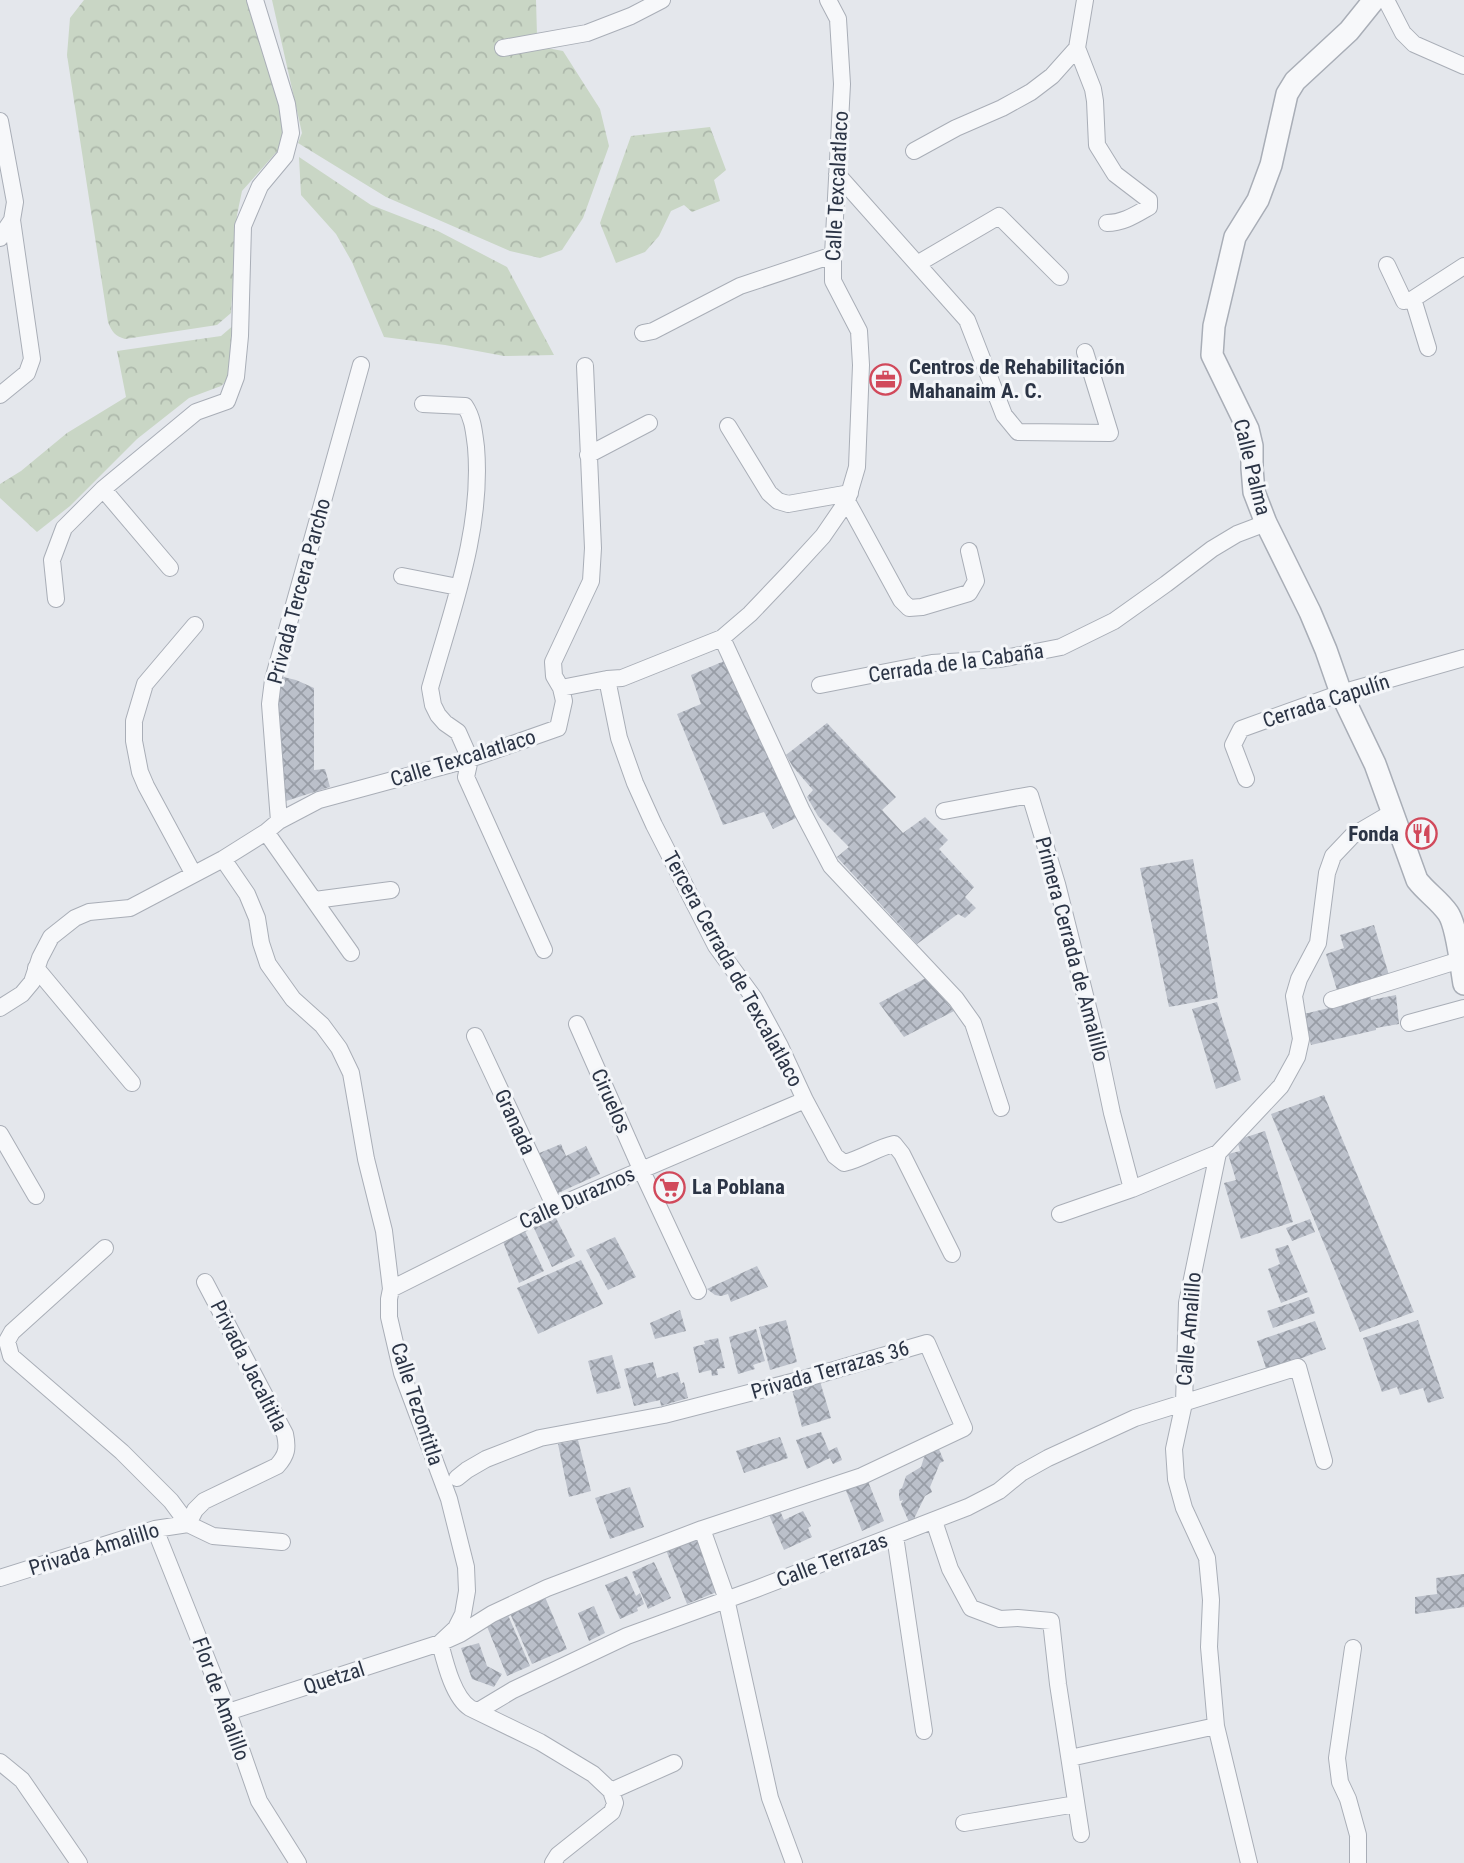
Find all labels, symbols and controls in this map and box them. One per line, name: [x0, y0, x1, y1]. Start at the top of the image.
street label: Calle Texcalatlaco: [821, 110, 853, 262]
place label: Centros de Rehabilitación Mahanaim A. C.: [909, 355, 1125, 403]
office icon: Centros de Rehabilitación Mahanaim A. C.: [869, 362, 903, 396]
street label: Calle Palma: [1228, 416, 1276, 518]
street label: Privada Tercera Parcho: [263, 496, 335, 686]
street label: Cerrada de la Cabaña: [867, 639, 1045, 687]
street label: Cerrada Capulín: [1260, 669, 1392, 733]
street label: Calle Texcalatlaco: [387, 725, 539, 791]
restaurant icon: Fonda: [1405, 817, 1439, 851]
place label: Fonda: [1348, 822, 1399, 846]
street label: Primera Cerrada de Amalillo: [1030, 834, 1114, 1064]
street label: Tercera Cerrada de Texcalatlaco: [658, 847, 808, 1091]
street label: Ciruelos: [586, 1065, 636, 1137]
street label: Granada: [490, 1086, 540, 1158]
street label: Calle Duraznos: [515, 1162, 639, 1234]
supermarket icon: La Poblana: [652, 1170, 686, 1204]
place label: La Poblana: [692, 1175, 785, 1199]
street label: Calle Amalillo: [1172, 1271, 1206, 1387]
street label: Privada Jacaltitla: [206, 1296, 292, 1436]
street label: Privada Terrazas 36: [748, 1336, 912, 1404]
street label: Calle Tezontitla: [386, 1340, 448, 1468]
street label: Privada Amalillo: [26, 1518, 162, 1580]
street label: Calle Terrazas: [773, 1528, 891, 1592]
street label: Flor de Amalillo: [188, 1634, 254, 1764]
street label: Quetzal: [300, 1657, 368, 1699]

